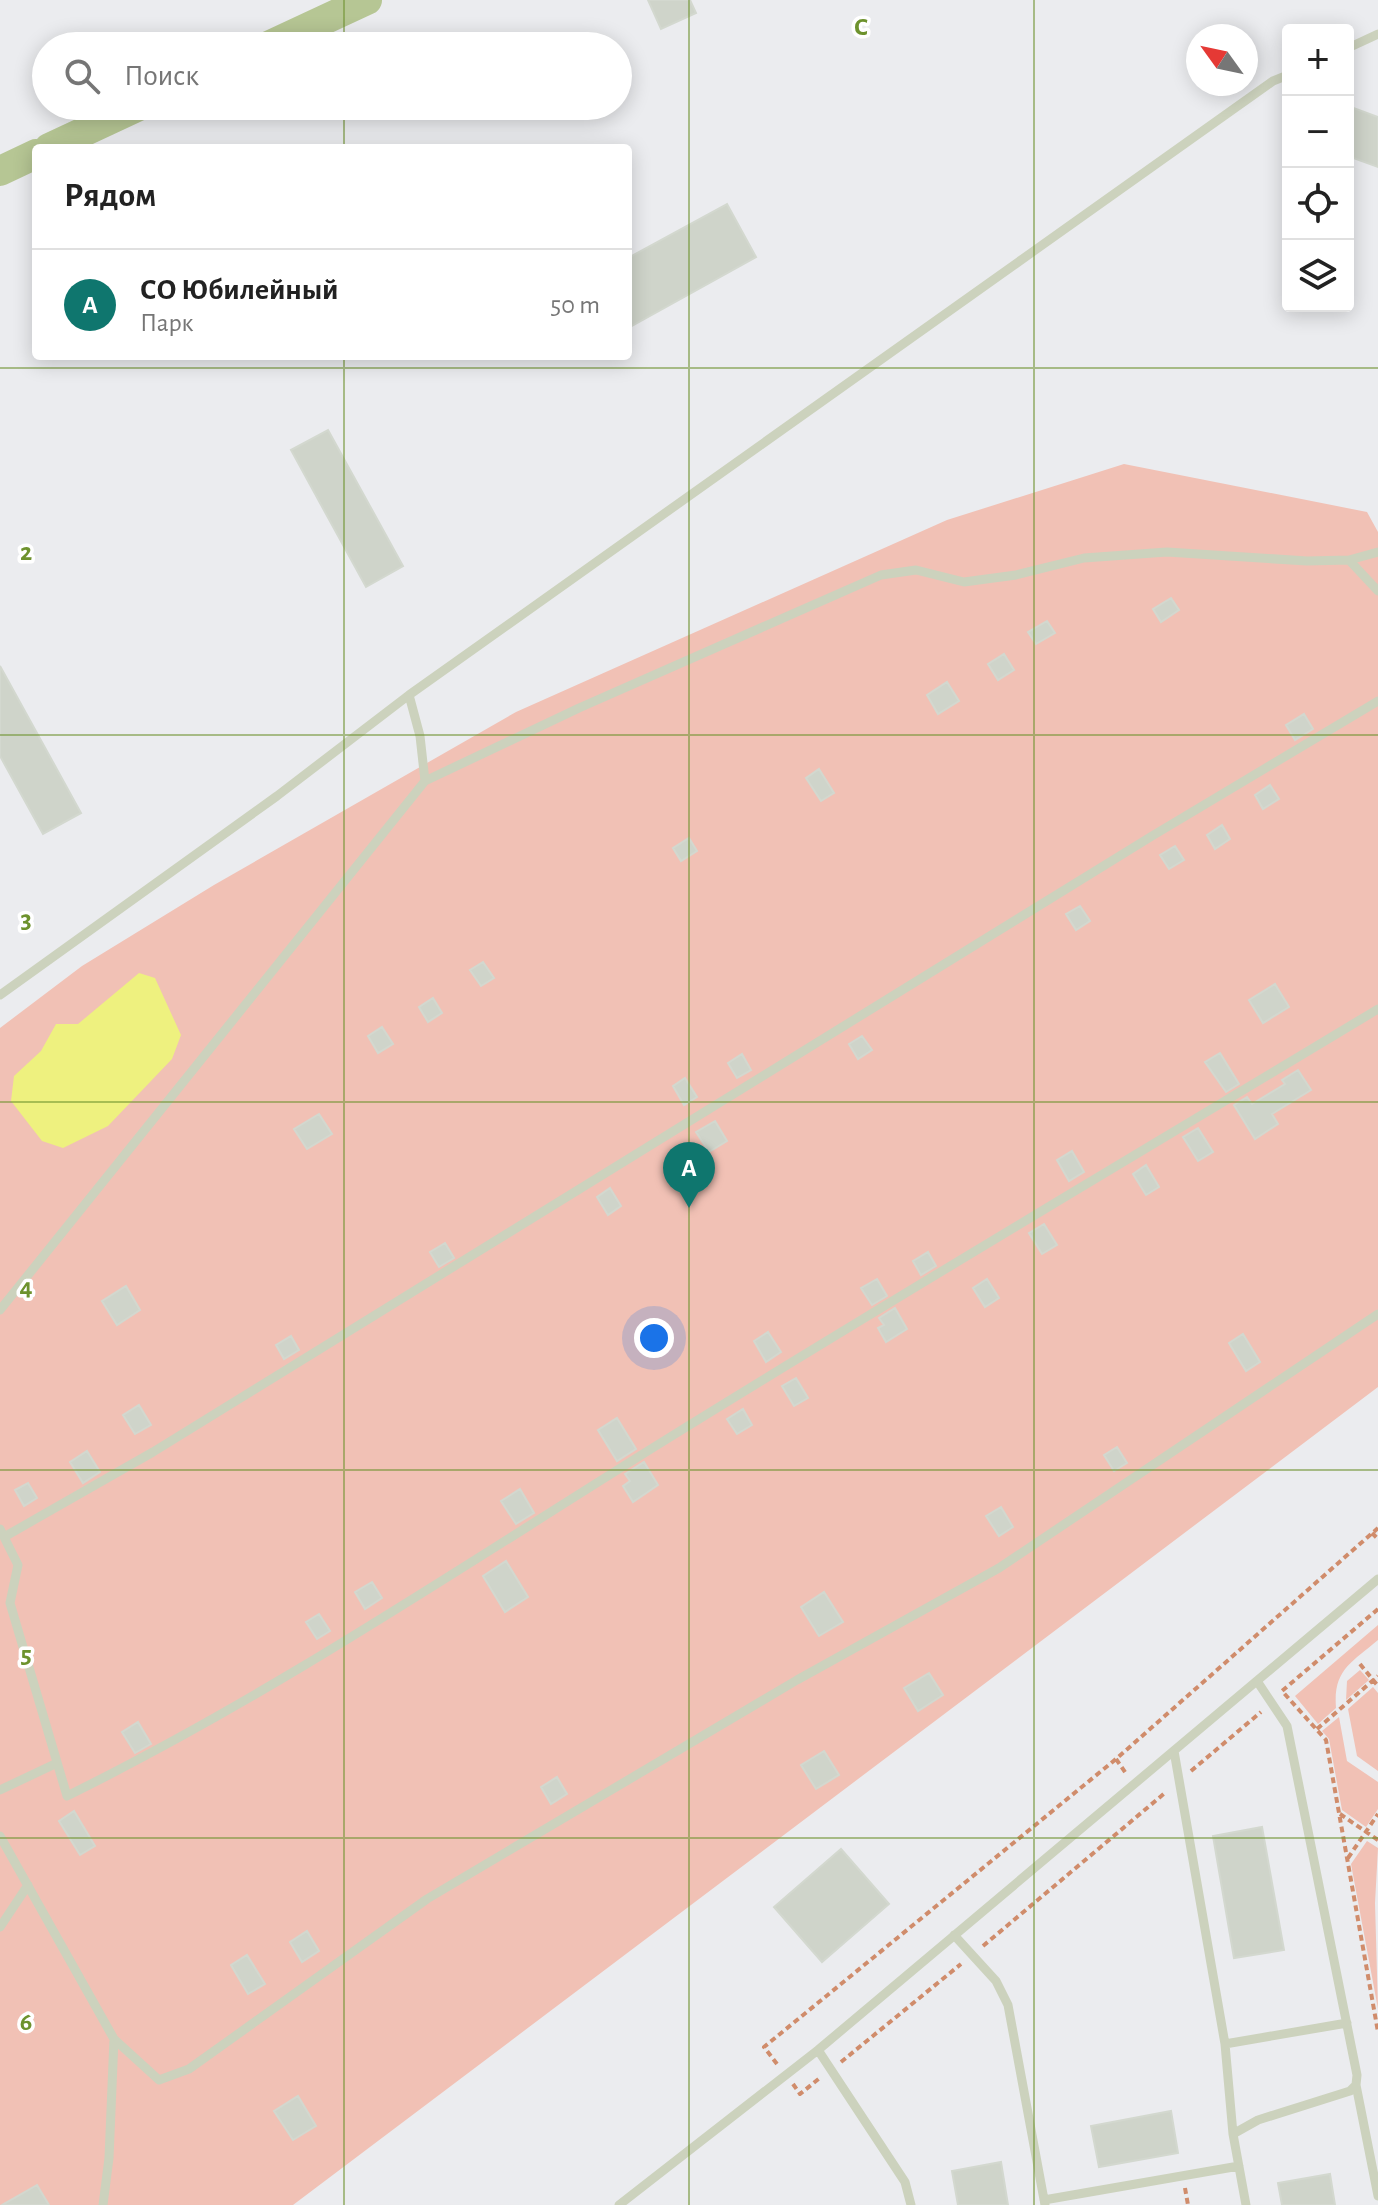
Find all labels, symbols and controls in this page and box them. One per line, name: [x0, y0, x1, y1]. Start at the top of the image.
text: C: [854, 14, 868, 40]
north arrow: [1186, 24, 1258, 96]
map controls: [1282, 24, 1354, 312]
button: +: [1282, 24, 1354, 96]
search box: [32, 32, 632, 120]
icon: search: [60, 54, 104, 98]
text: Поиск: [124, 61, 199, 91]
button: −: [1282, 96, 1354, 168]
button: locate: [1282, 168, 1354, 240]
text: Рядом: [64, 179, 156, 213]
button: layers: [1282, 240, 1354, 312]
text: СО Юбилейный: [140, 275, 339, 305]
text: A: [82, 292, 98, 318]
text: 50 m: [550, 292, 600, 318]
text: Парк: [140, 310, 193, 336]
text: 2: [20, 539, 32, 565]
text: 3: [20, 907, 32, 933]
pin: A: [663, 1142, 715, 1208]
text: 4: [19, 1274, 33, 1300]
your location: [634, 1318, 674, 1358]
text: 5: [20, 1642, 32, 1668]
text: 6: [20, 2009, 32, 2035]

